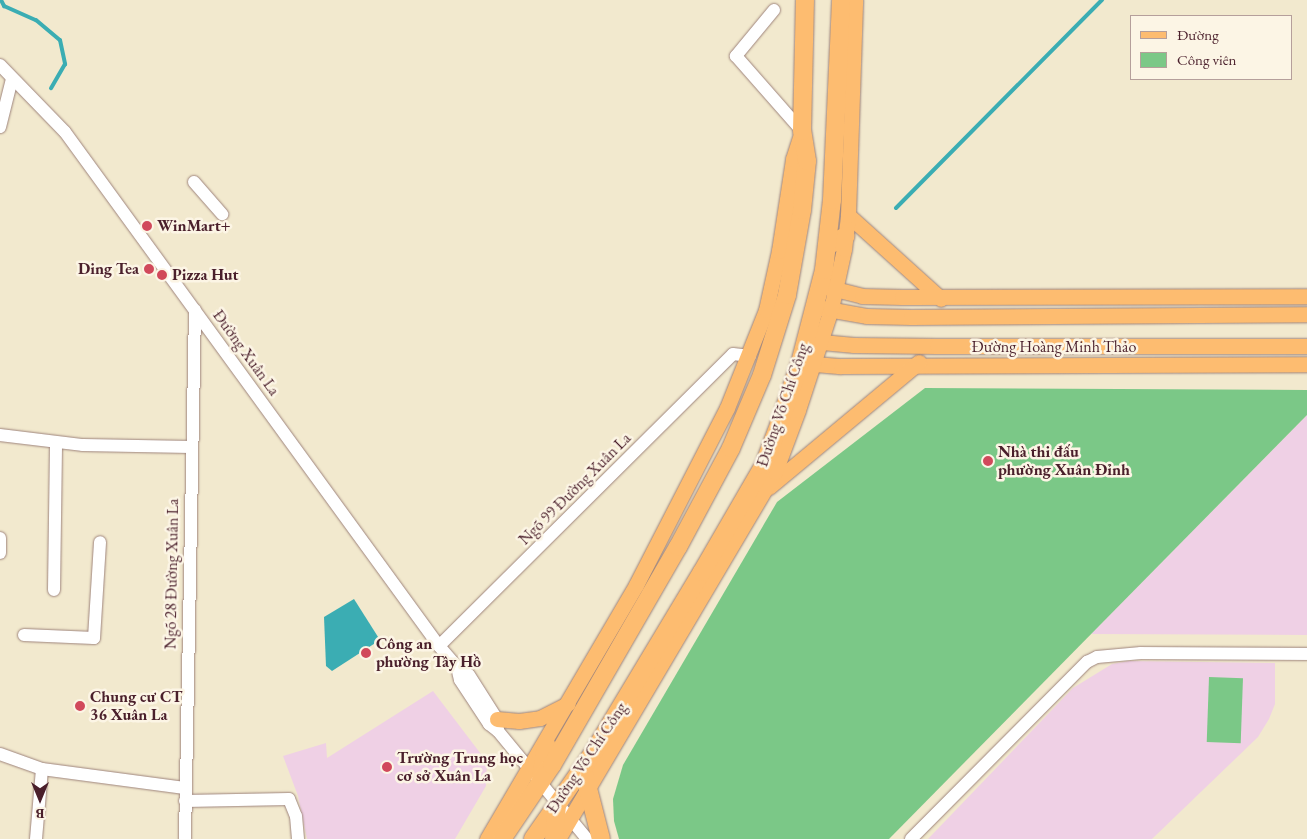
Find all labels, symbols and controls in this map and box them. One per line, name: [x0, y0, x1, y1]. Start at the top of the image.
legend: [1130, 15, 1292, 80]
text: Đường: [1177, 25, 1219, 44]
text: Công viên: [1177, 50, 1237, 69]
place label: WinMart+: [157, 216, 230, 236]
marker: WinMart+: [141, 220, 153, 232]
place label: Ding Tea: [78, 259, 139, 279]
marker: Ding Tea: [143, 263, 155, 275]
place label: Pizza Hut: [172, 265, 239, 285]
marker: Pizza Hut: [156, 269, 168, 281]
street label: Đường Xuân La: [208, 306, 284, 400]
street label: Đường Hoàng Minh Thảo: [972, 337, 1136, 357]
street label: Đường Võ Chí Công: [753, 341, 813, 469]
street label: Ngõ 99 Đường Xuân La: [515, 429, 635, 549]
place label: Nhà thi đấu phường Xuân Đỉnh: [998, 442, 1130, 480]
marker: Nhà thi đấu phường Xuân Đỉnh: [982, 455, 994, 467]
street label: Ngõ 28 Đường Xuân La: [161, 499, 183, 649]
place label: Công an phường Tây Hồ: [376, 634, 481, 672]
marker: Công an phường Tây Hồ: [360, 647, 372, 659]
place label: Chung cư CT 36 Xuân La: [90, 687, 182, 725]
street label: Đường Võ Chí Công: [543, 699, 631, 817]
marker: Chung cư CT 36 Xuân La: [74, 700, 86, 712]
place label: Trường Trung học cơ sở Xuân La: [397, 748, 523, 786]
marker: Trường Trung học cơ sở Xuân La: [381, 761, 393, 773]
north arrow: [15, 774, 65, 824]
text: B: [36, 805, 44, 823]

